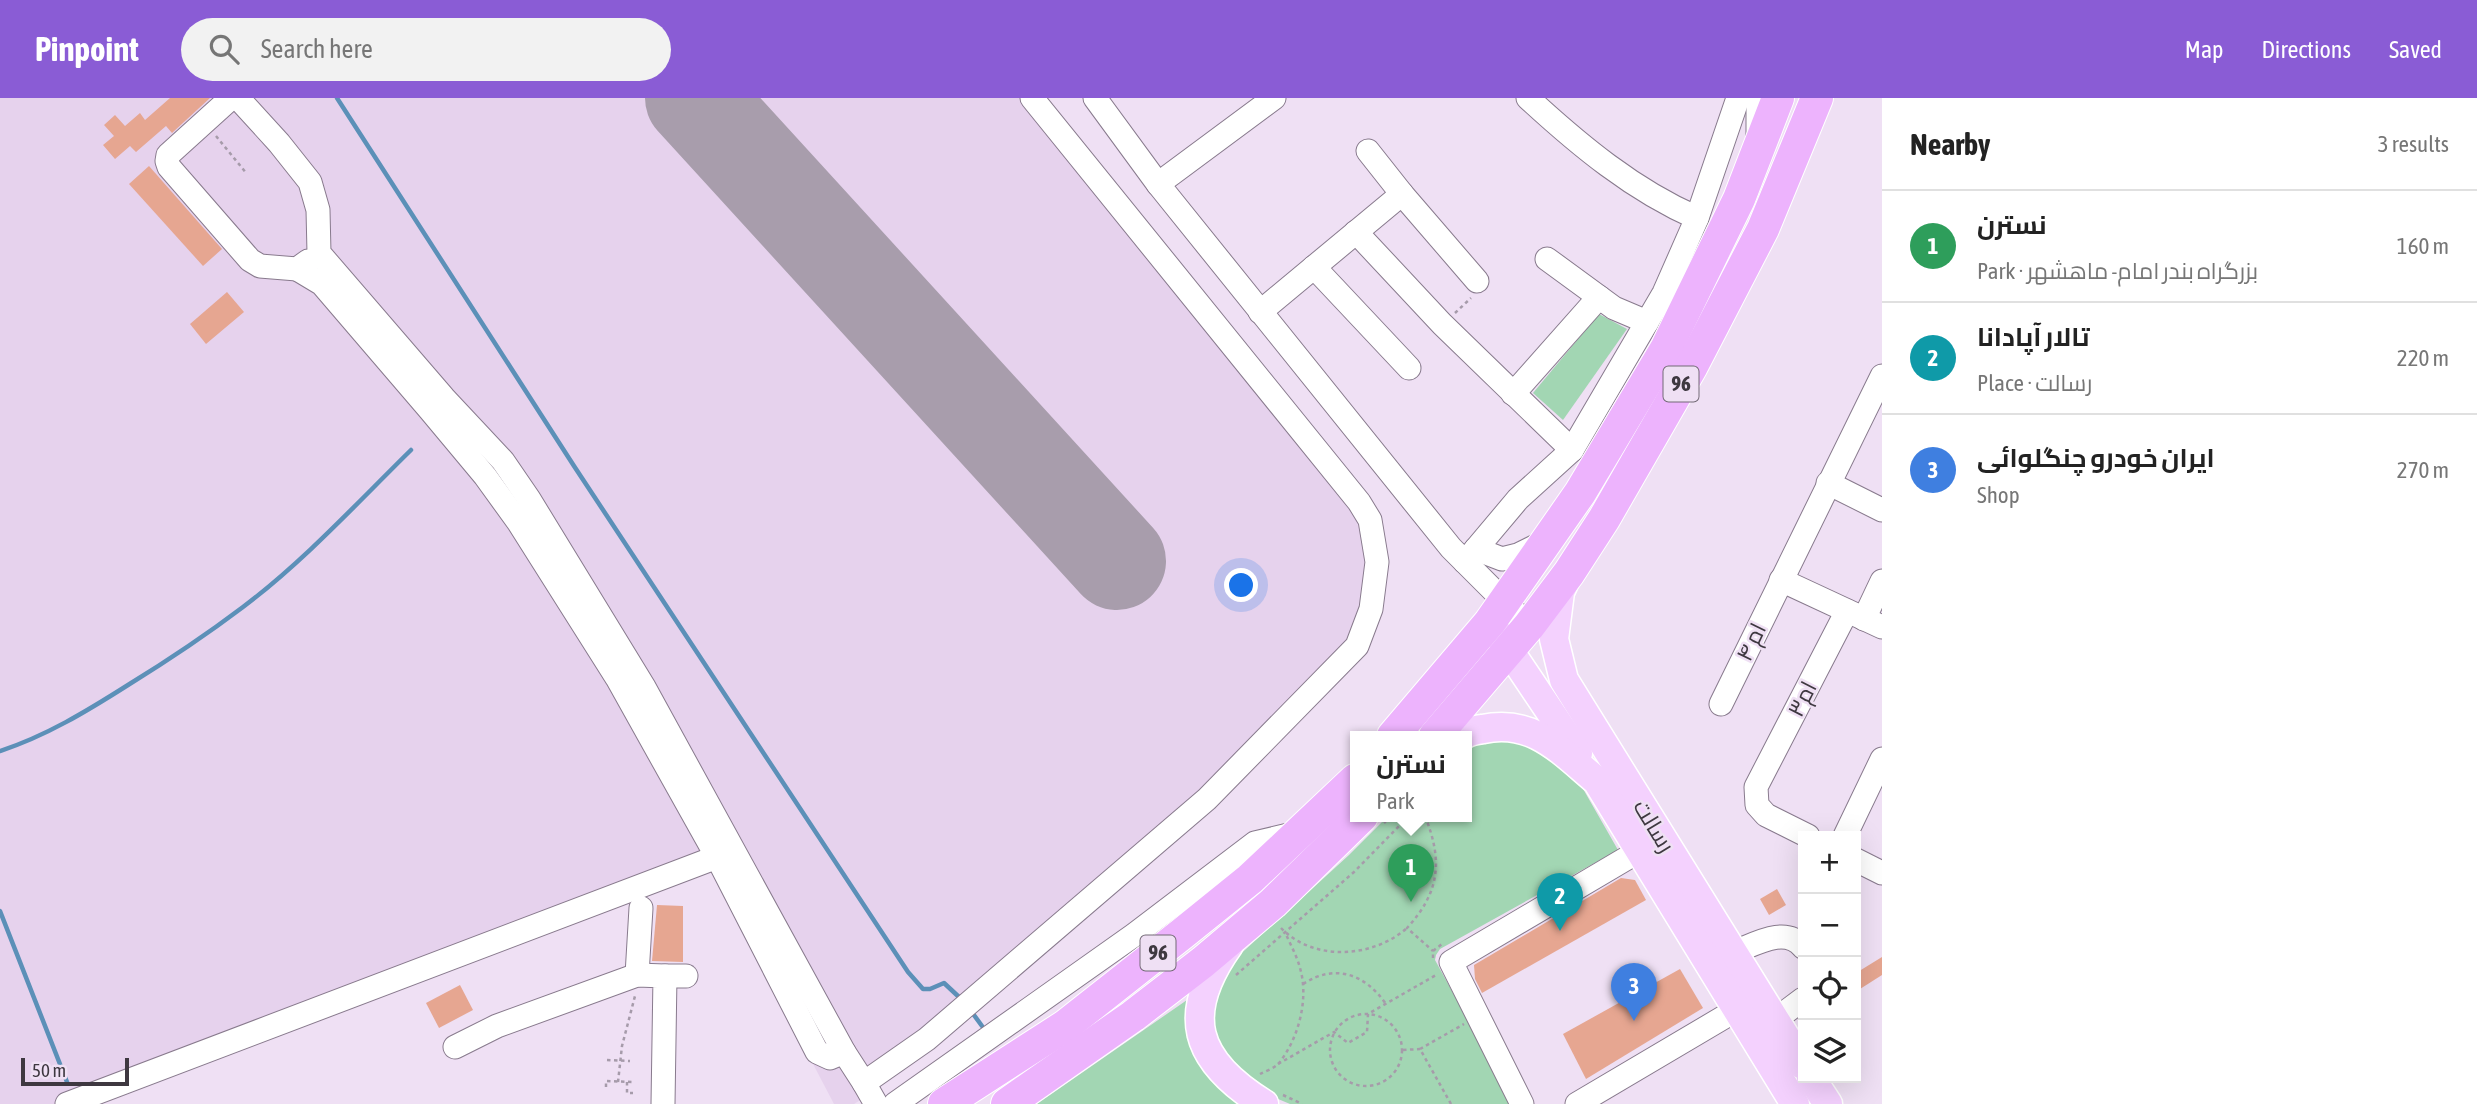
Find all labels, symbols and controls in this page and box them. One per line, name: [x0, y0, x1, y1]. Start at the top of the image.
search box: [181, 18, 671, 81]
text: Pinpoint: [35, 30, 139, 68]
icon: search: [205, 30, 243, 68]
text: Search here: [261, 34, 373, 64]
text: Map: [2185, 36, 2223, 63]
text: Directions: [2261, 36, 2351, 63]
text: Saved: [2389, 36, 2442, 63]
text: Nearby: [1910, 127, 1990, 161]
text: 3 results: [2378, 131, 2449, 157]
text: نسترن: [1977, 210, 2047, 240]
text: 1: [1928, 233, 1938, 259]
text: 160 m: [2397, 233, 2449, 259]
text: Park · بزرگراه بندر امام- ماهشهر: [1977, 258, 2258, 284]
text: تالار آپادانا: [1977, 322, 2089, 352]
text: 2: [1928, 345, 1938, 371]
text: 220 m: [2397, 345, 2449, 371]
road number: 96: [1664, 366, 1698, 402]
text: Place · رسالت: [1977, 370, 2092, 396]
text: ایران خودرو چنگلوائی: [1977, 443, 2215, 473]
text: 3: [1928, 457, 1938, 483]
text: 270 m: [2397, 457, 2449, 483]
text: Shop: [1977, 482, 2020, 508]
your location: [1224, 568, 1258, 602]
street label: ام ۴: [1731, 619, 1774, 667]
street label: ام۳: [1782, 677, 1824, 722]
popup: [1350, 731, 1472, 822]
text: نسترن: [1376, 749, 1446, 779]
text: Park: [1376, 788, 1415, 814]
street label: رسالت: [1628, 795, 1680, 857]
map controls: [1798, 831, 1861, 1083]
button: +: [1798, 831, 1861, 894]
pin: 1: [1388, 844, 1434, 902]
pin: 2: [1537, 873, 1583, 931]
button: −: [1798, 894, 1861, 957]
road number: 96: [1140, 936, 1176, 970]
button: locate: [1798, 957, 1861, 1020]
pin: 3: [1611, 963, 1657, 1021]
button: layers: [1798, 1020, 1861, 1083]
scale bar: [21, 1055, 130, 1087]
text: 50 m: [32, 1059, 66, 1081]

